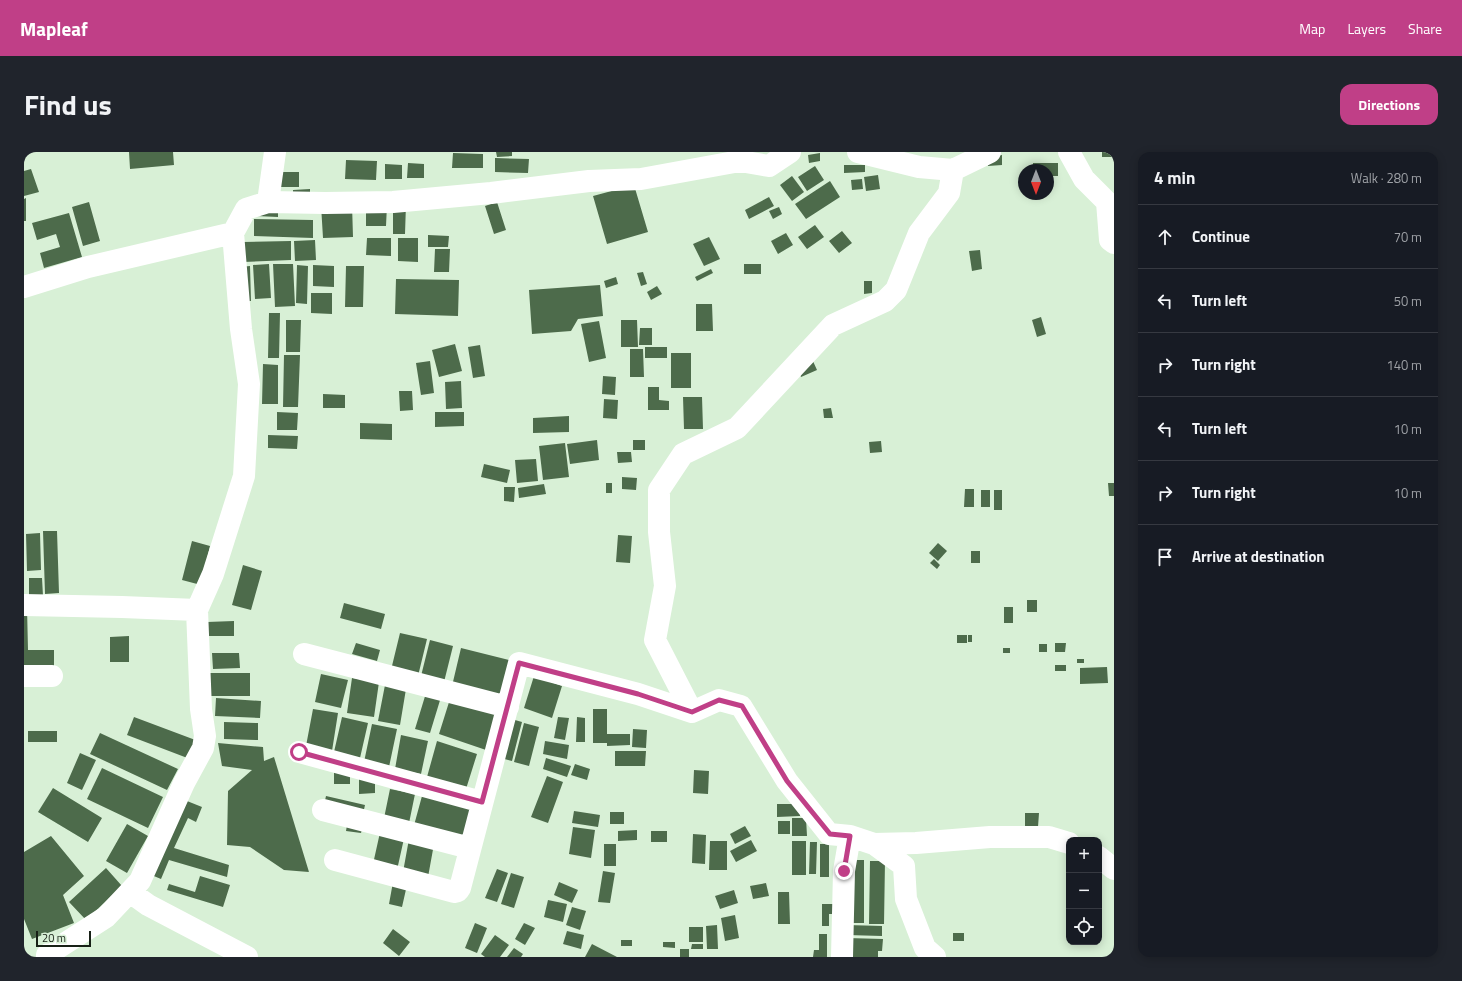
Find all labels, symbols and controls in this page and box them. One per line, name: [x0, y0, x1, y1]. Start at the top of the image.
text: Mapleaf: [20, 14, 88, 43]
text: Map: [1299, 18, 1325, 39]
text: Layers: [1347, 18, 1386, 39]
text: Share: [1408, 18, 1442, 39]
text: Find us: [24, 83, 112, 126]
button: Directions: [1340, 84, 1438, 125]
north arrow: [1018, 164, 1054, 200]
text: 4 min: [1154, 165, 1195, 191]
text: Walk · 280 m: [1351, 168, 1422, 188]
text: Continue: [1192, 225, 1250, 248]
icon: ahead: [1154, 226, 1176, 248]
text: 70 m: [1394, 227, 1422, 247]
text: Turn left: [1192, 289, 1247, 312]
icon: left: [1154, 290, 1176, 312]
text: 50 m: [1394, 291, 1422, 311]
text: Turn right: [1192, 353, 1256, 376]
icon: right: [1154, 354, 1176, 376]
text: 140 m: [1386, 355, 1422, 375]
text: Turn left: [1192, 417, 1247, 440]
icon: left: [1154, 418, 1176, 440]
text: 10 m: [1394, 419, 1422, 439]
text: Turn right: [1192, 481, 1256, 504]
icon: right: [1154, 482, 1176, 504]
text: 10 m: [1394, 483, 1422, 503]
text: Arrive at destination: [1192, 545, 1325, 568]
icon: arrive: [1154, 546, 1176, 568]
route start: [290, 743, 308, 761]
map controls: [1066, 837, 1102, 945]
button: +: [1066, 837, 1102, 873]
route end: [835, 862, 853, 880]
button: −: [1066, 873, 1102, 909]
button: locate: [1066, 909, 1102, 945]
scale bar: [36, 929, 91, 948]
text: 20 m: [42, 930, 66, 946]

